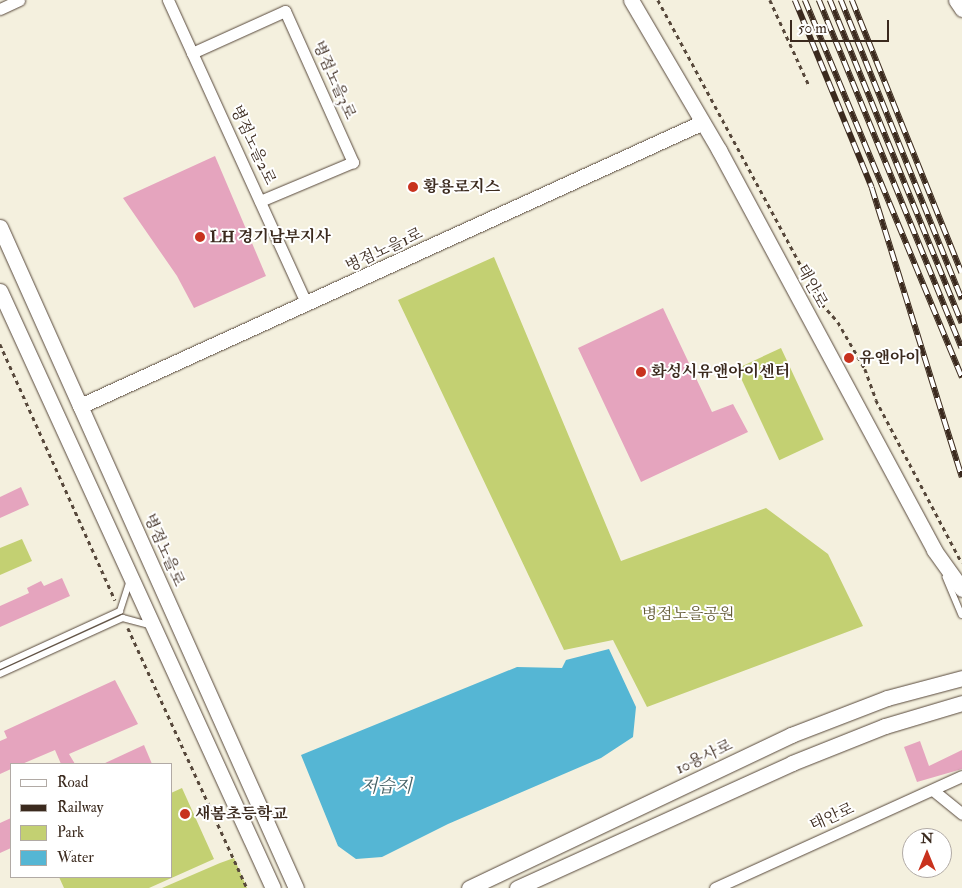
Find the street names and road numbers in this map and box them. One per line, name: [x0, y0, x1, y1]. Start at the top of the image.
street label: 병점노을3로: [308, 38, 360, 122]
street label: 병점노을2로: [226, 102, 280, 188]
street label: 병점노을1로: [342, 224, 426, 276]
street label: 태안로: [793, 261, 831, 311]
street label: 병점노을로: [140, 511, 188, 589]
street label: 10용사로: [673, 736, 735, 778]
street label: 태안로: [807, 799, 857, 835]

